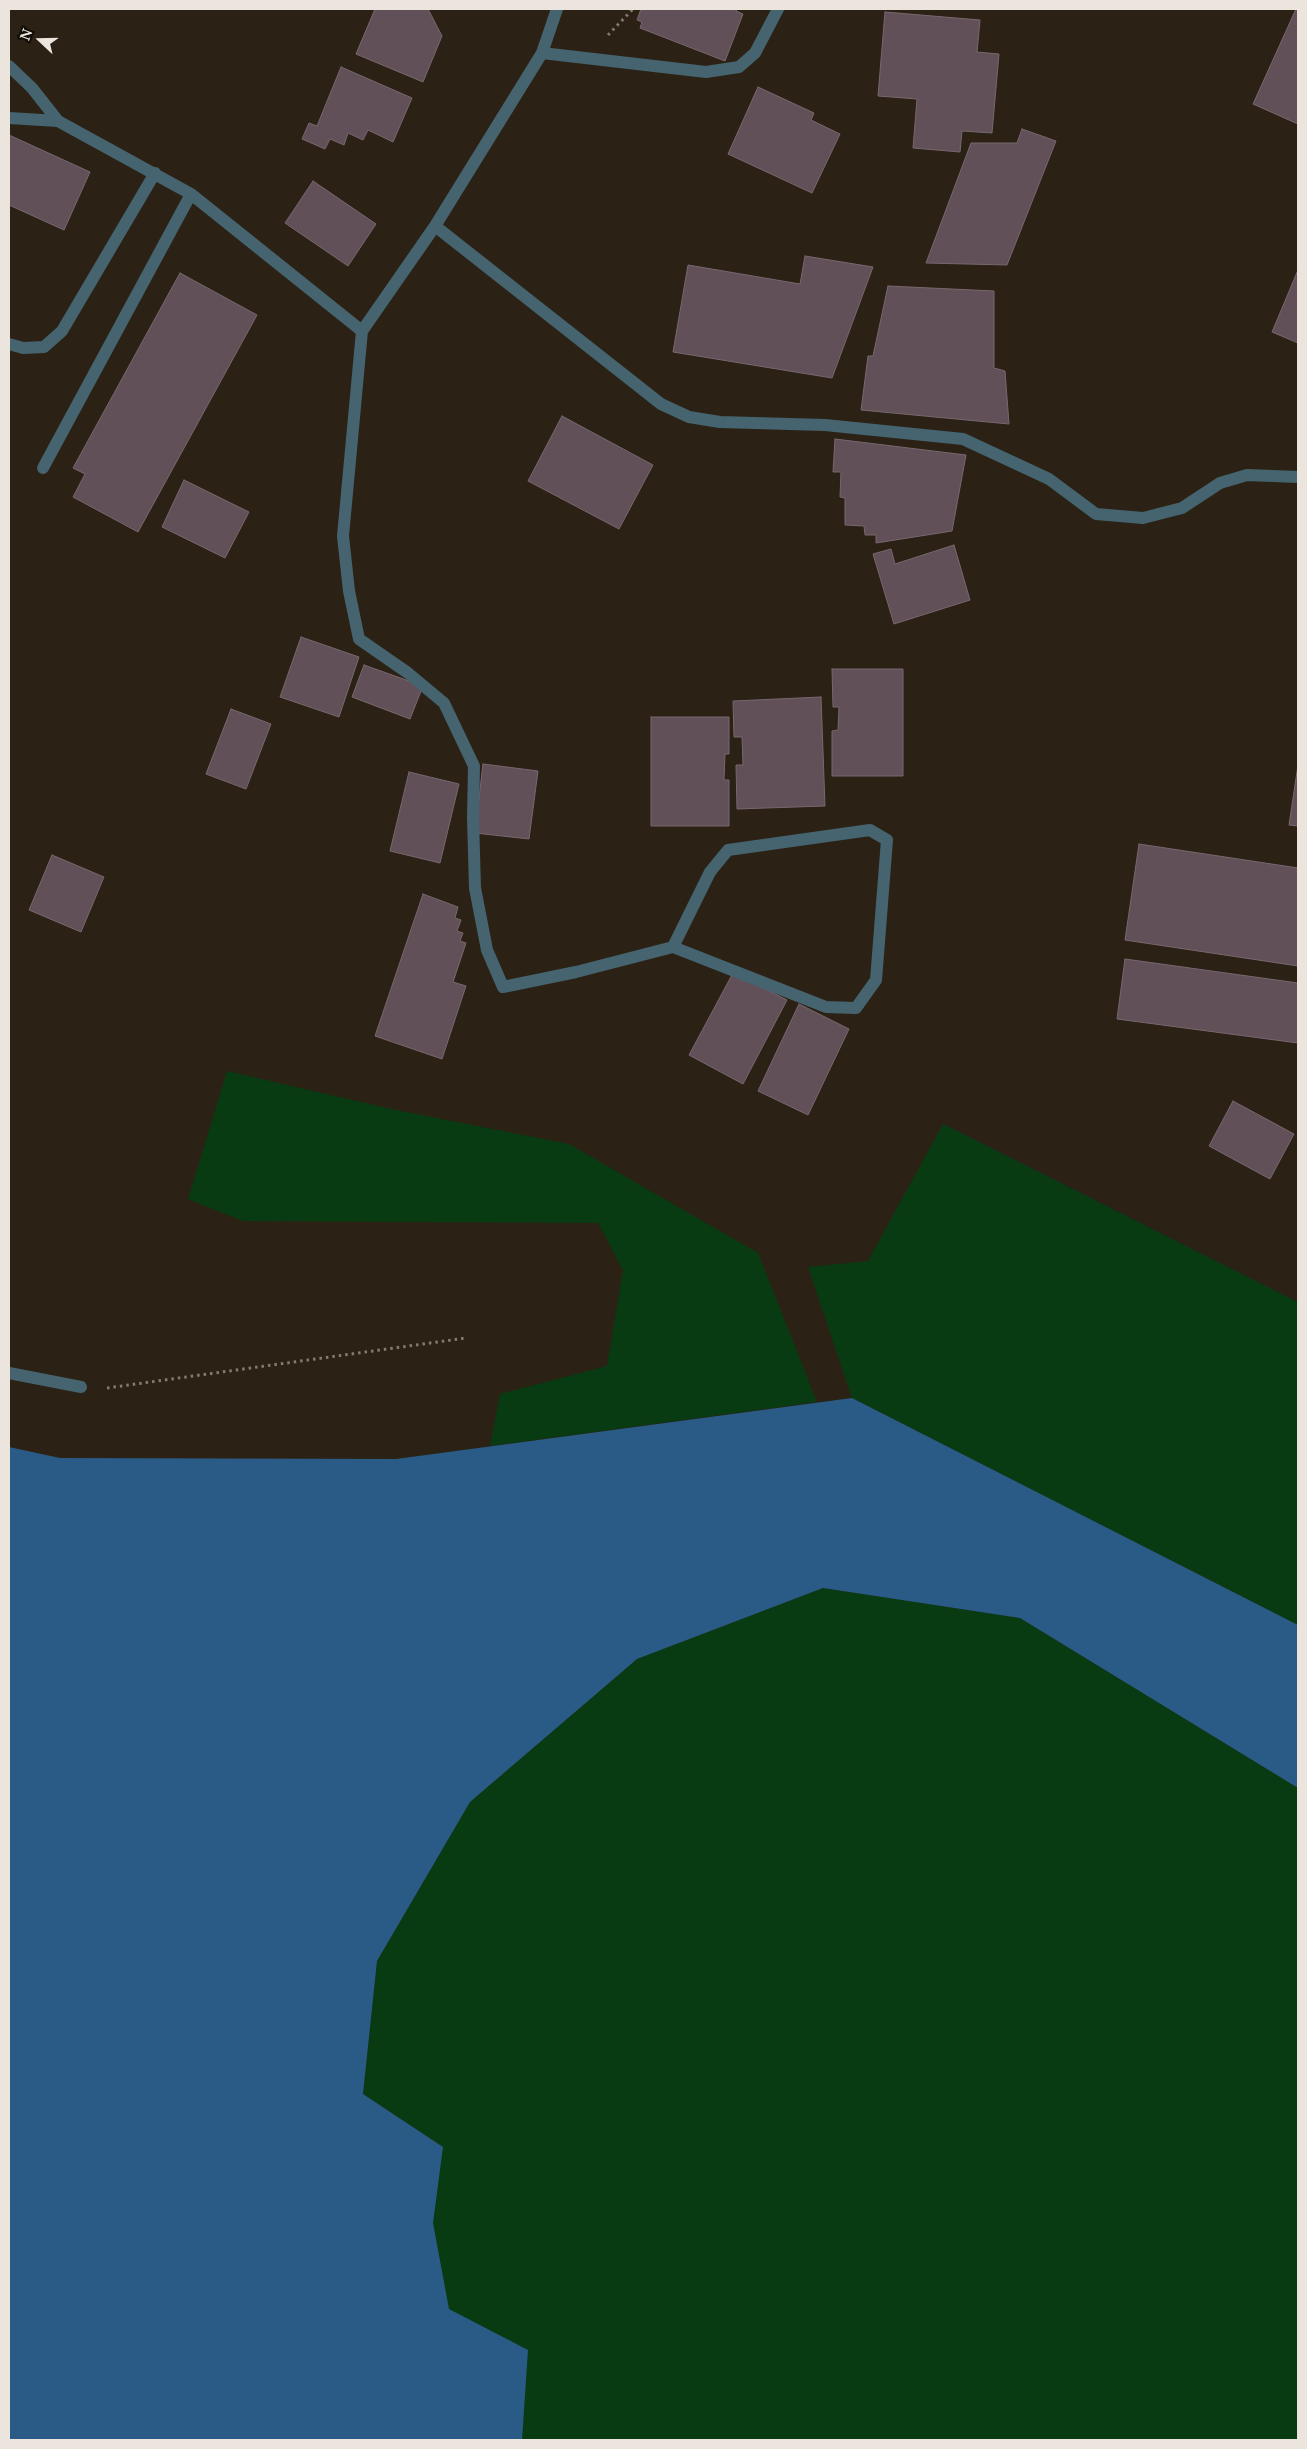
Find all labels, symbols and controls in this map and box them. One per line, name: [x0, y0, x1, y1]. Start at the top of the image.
north arrow: [15, 15, 65, 65]
text: N: [15, 26, 36, 43]

